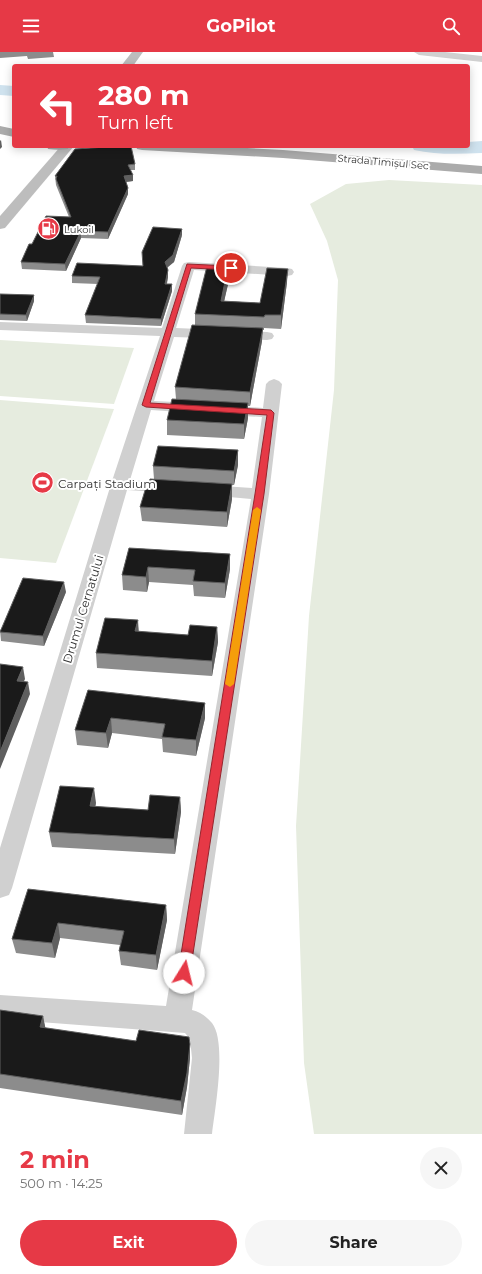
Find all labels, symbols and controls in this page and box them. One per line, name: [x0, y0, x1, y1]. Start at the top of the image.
icon: menu: [20, 15, 42, 37]
text: GoPilot: [206, 15, 276, 37]
icon: search: [440, 15, 462, 37]
text: 280 m: [98, 78, 189, 112]
icon: left: [32, 80, 84, 132]
text: Turn left: [98, 112, 173, 134]
street label: Strada Timișul Sec: [337, 152, 429, 172]
fuel station icon: Lukoil: [35, 216, 61, 242]
place label: Lukoil: [64, 223, 94, 236]
pin: [214, 251, 248, 285]
icon: arrive: [220, 257, 242, 279]
sports icon: Carpați Stadium: [30, 470, 56, 496]
place label: Carpați Stadium: [58, 476, 156, 491]
street label: Drumul Cernatului: [59, 553, 107, 665]
position arrow: [163, 952, 205, 994]
text: 2 min: [20, 1145, 90, 1174]
button: close: [420, 1147, 462, 1189]
text: 500 m · 14:25: [20, 1175, 103, 1191]
button: Exit: [20, 1220, 237, 1266]
button: Share: [245, 1220, 462, 1266]

